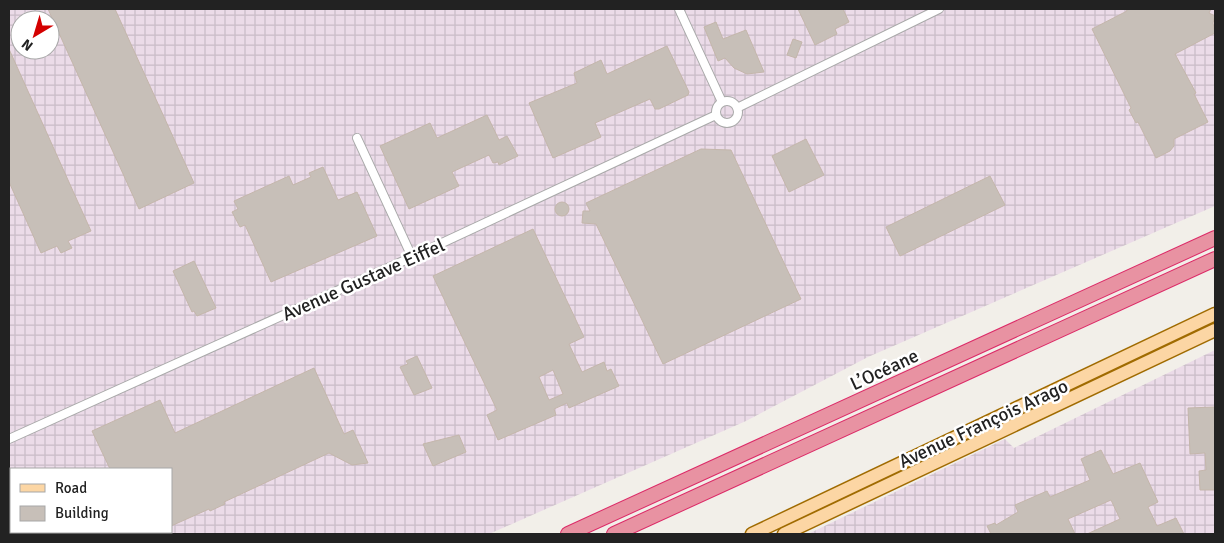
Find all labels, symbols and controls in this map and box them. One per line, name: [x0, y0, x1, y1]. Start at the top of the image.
north arrow: [10, 10, 60, 60]
text: N: [18, 35, 36, 55]
street label: Avenue Gustave Eiffel: [278, 233, 448, 327]
street label: L’Océane: [846, 344, 922, 396]
street label: Avenue François Arago: [895, 374, 1072, 474]
legend: [10, 468, 172, 533]
text: Road: [55, 479, 87, 497]
text: Building: [55, 504, 109, 522]

